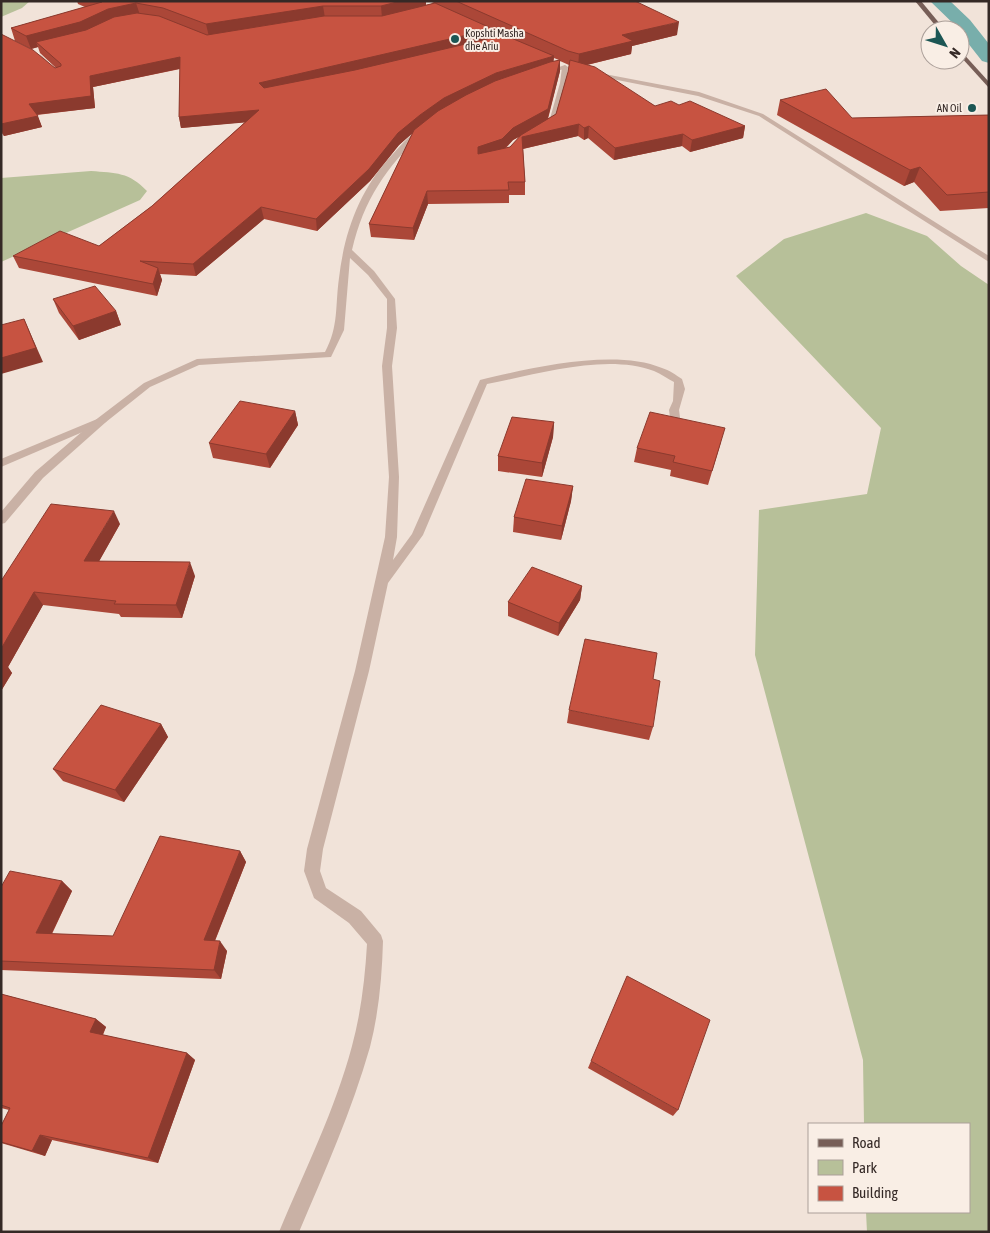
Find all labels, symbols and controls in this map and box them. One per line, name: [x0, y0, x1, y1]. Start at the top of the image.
north arrow: [920, 20, 970, 70]
place label: Kopshti Masha dhe Ariu: [465, 27, 524, 52]
marker: Kopshti Masha dhe Ariu: [449, 33, 461, 45]
text: N: [946, 45, 964, 61]
place label: AN Oil: [937, 102, 962, 114]
marker: AN Oil: [966, 102, 978, 114]
legend: [808, 1123, 970, 1213]
text: Road: [852, 1134, 881, 1151]
text: Park: [852, 1159, 877, 1176]
text: Building: [852, 1184, 898, 1201]

